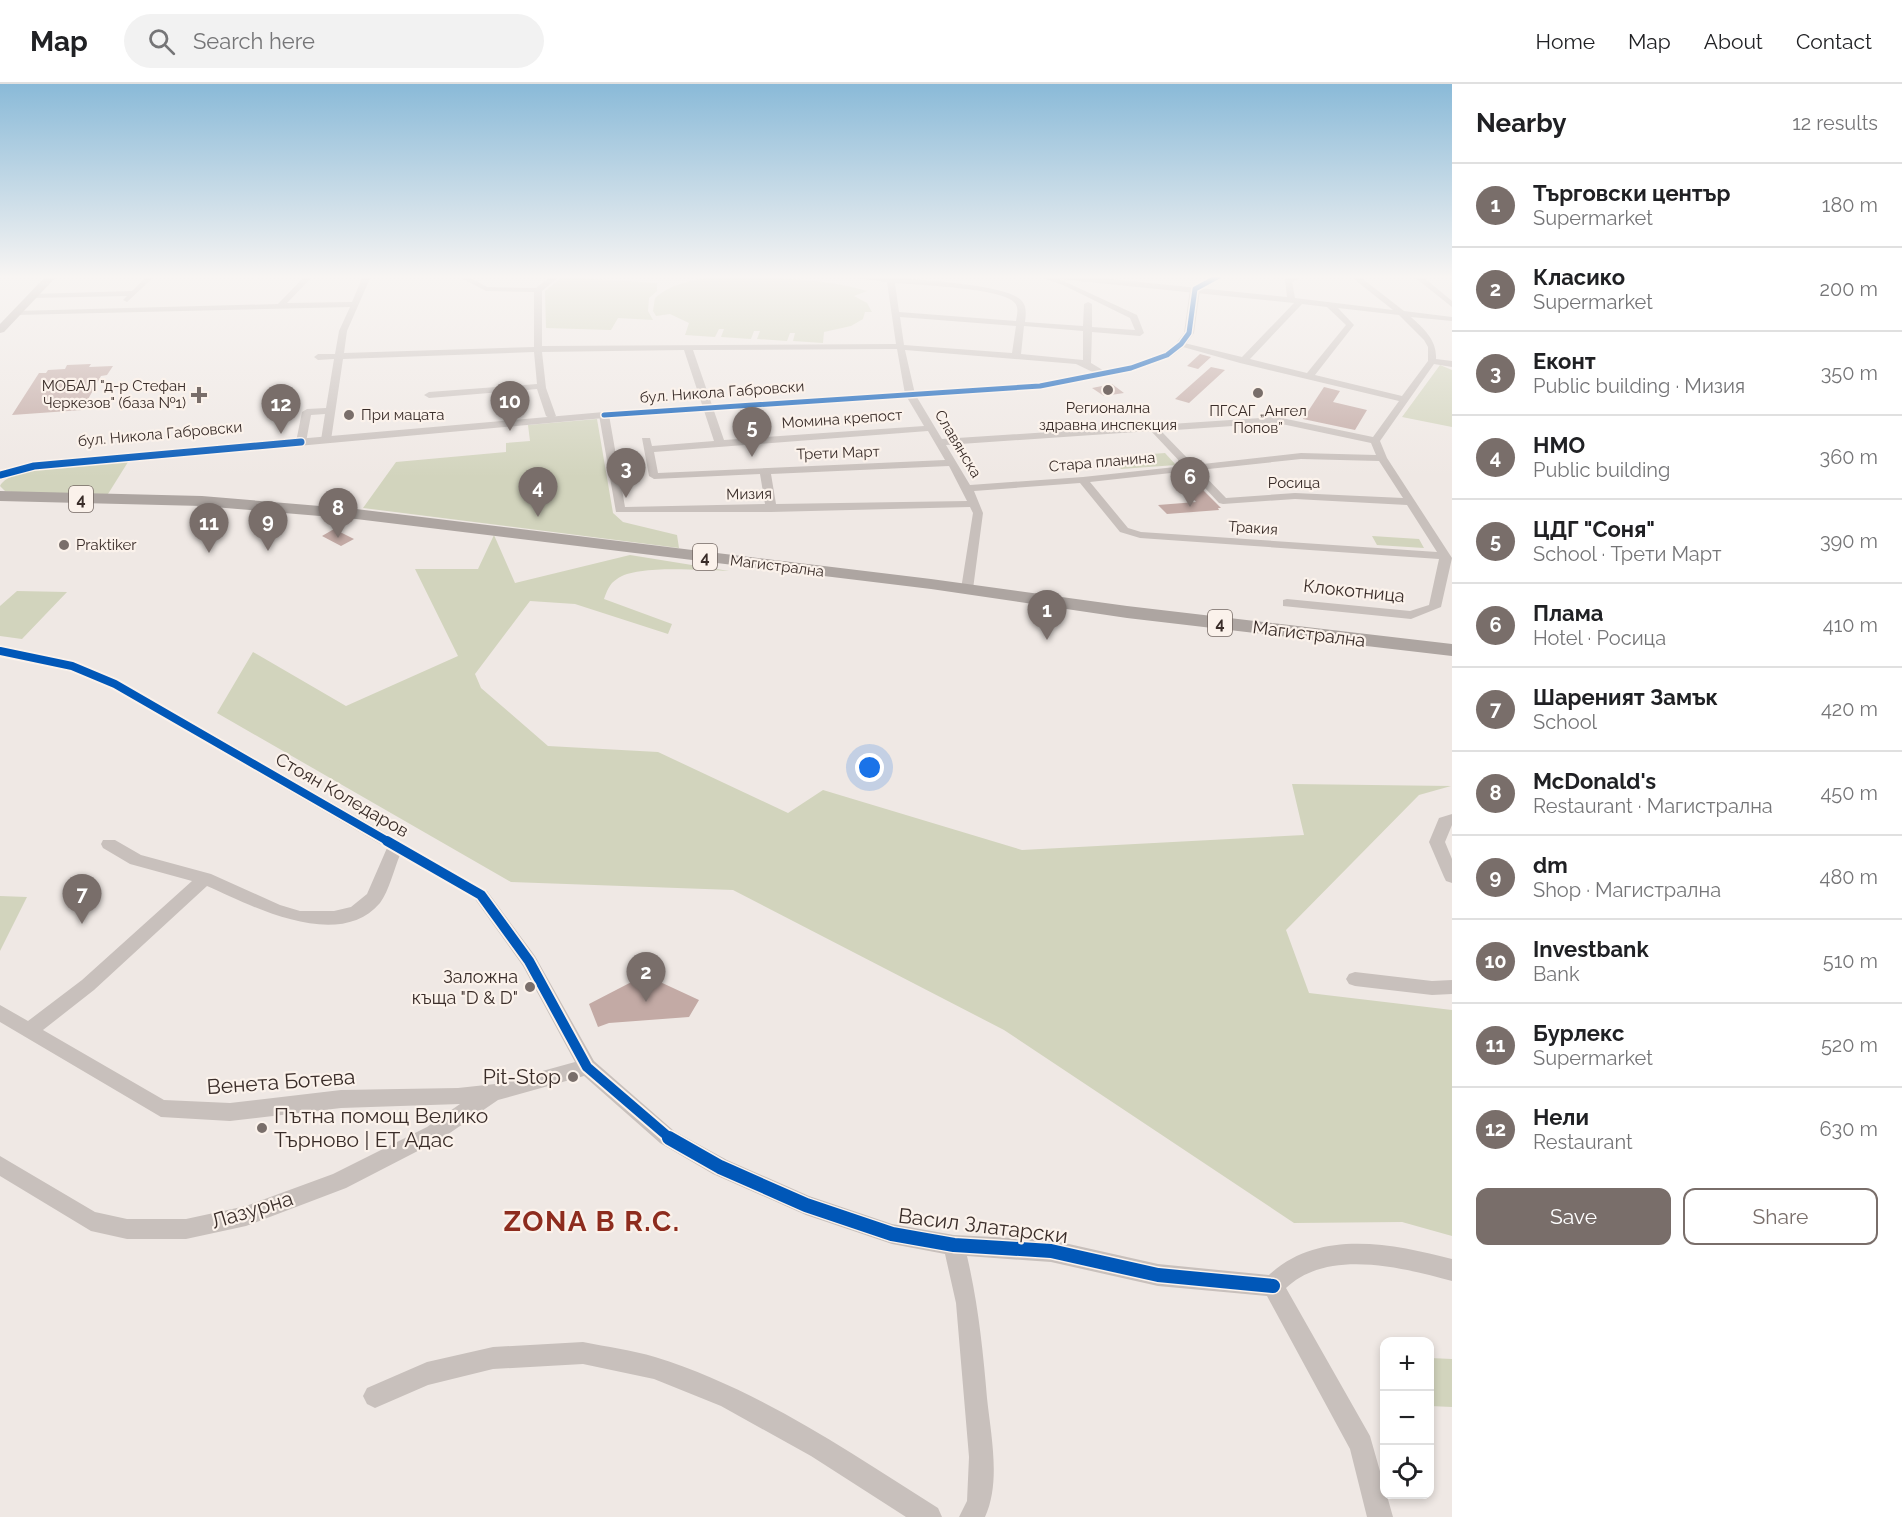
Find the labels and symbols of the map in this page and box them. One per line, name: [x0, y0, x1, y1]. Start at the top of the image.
place label: МОБАЛ "д-р Стефан Черкезов" (база №1): [42, 377, 186, 412]
street label: бул. Никола Габровски: [639, 377, 805, 407]
pin: 10: [490, 382, 530, 431]
marker: Регионална здравна инспекция: [1101, 383, 1115, 397]
pin: 12: [262, 384, 300, 434]
marker: МОБАЛ "д-р Стефан Черкезов" (база №1): [190, 386, 208, 404]
marker: ПГСАГ „Ангел Попов”: [1251, 386, 1265, 400]
place label: Регионална здравна инспекция: [1039, 399, 1177, 434]
place label: ПГСАГ „Ангел Попов”: [1209, 402, 1307, 437]
place label: При мацата: [361, 406, 444, 424]
street label: Момина крепост: [781, 406, 903, 432]
street label: Славянска: [931, 407, 985, 481]
marker: При мацата: [342, 408, 356, 422]
pin: 5: [732, 408, 771, 457]
street label: бул. Никола Габровски: [77, 418, 243, 450]
street label: Трети Март: [796, 443, 880, 463]
pin: 3: [606, 448, 646, 498]
street label: Стара планина: [1048, 448, 1156, 476]
pin: 6: [1170, 458, 1210, 507]
pin: 4: [518, 468, 558, 517]
street label: Росица: [1268, 474, 1320, 492]
street label: Мизия: [726, 485, 772, 503]
road number: 4: [69, 486, 93, 512]
pin: 8: [318, 488, 358, 538]
pin: 9: [248, 502, 288, 551]
pin: 11: [190, 504, 228, 553]
street label: Тракия: [1228, 517, 1278, 539]
place label: Praktiker: [76, 536, 137, 554]
marker: Praktiker: [57, 538, 71, 552]
road number: 4: [693, 544, 717, 570]
street label: Магистрална: [729, 551, 825, 581]
street label: Клокотница: [1302, 575, 1406, 606]
pin: 1: [1028, 590, 1066, 640]
road number: 4: [1208, 610, 1232, 636]
street label: Магистрална: [1251, 616, 1367, 651]
street label: Стоян Коледаров: [272, 748, 413, 841]
your location: [855, 753, 884, 782]
pin: 7: [62, 874, 101, 924]
pin: 2: [626, 952, 666, 1002]
place label: Заложна къща "D & D": [412, 966, 518, 1008]
marker: Заложна къща "D & D": [523, 980, 537, 994]
street label: Венета Ботева: [206, 1064, 356, 1099]
place label: Pit-Stop: [483, 1064, 561, 1089]
marker: Pit-Stop: [566, 1070, 580, 1084]
place label: Пътна помощ Велико Търново | ЕТ Адас: [274, 1103, 488, 1152]
marker: Пътна помощ Велико Търново | ЕТ Адас: [255, 1121, 269, 1135]
street label: Лазурна: [208, 1185, 296, 1234]
street label: Васил Златарски: [897, 1203, 1069, 1248]
district label: ZONA B R.C.: [504, 1205, 680, 1238]

